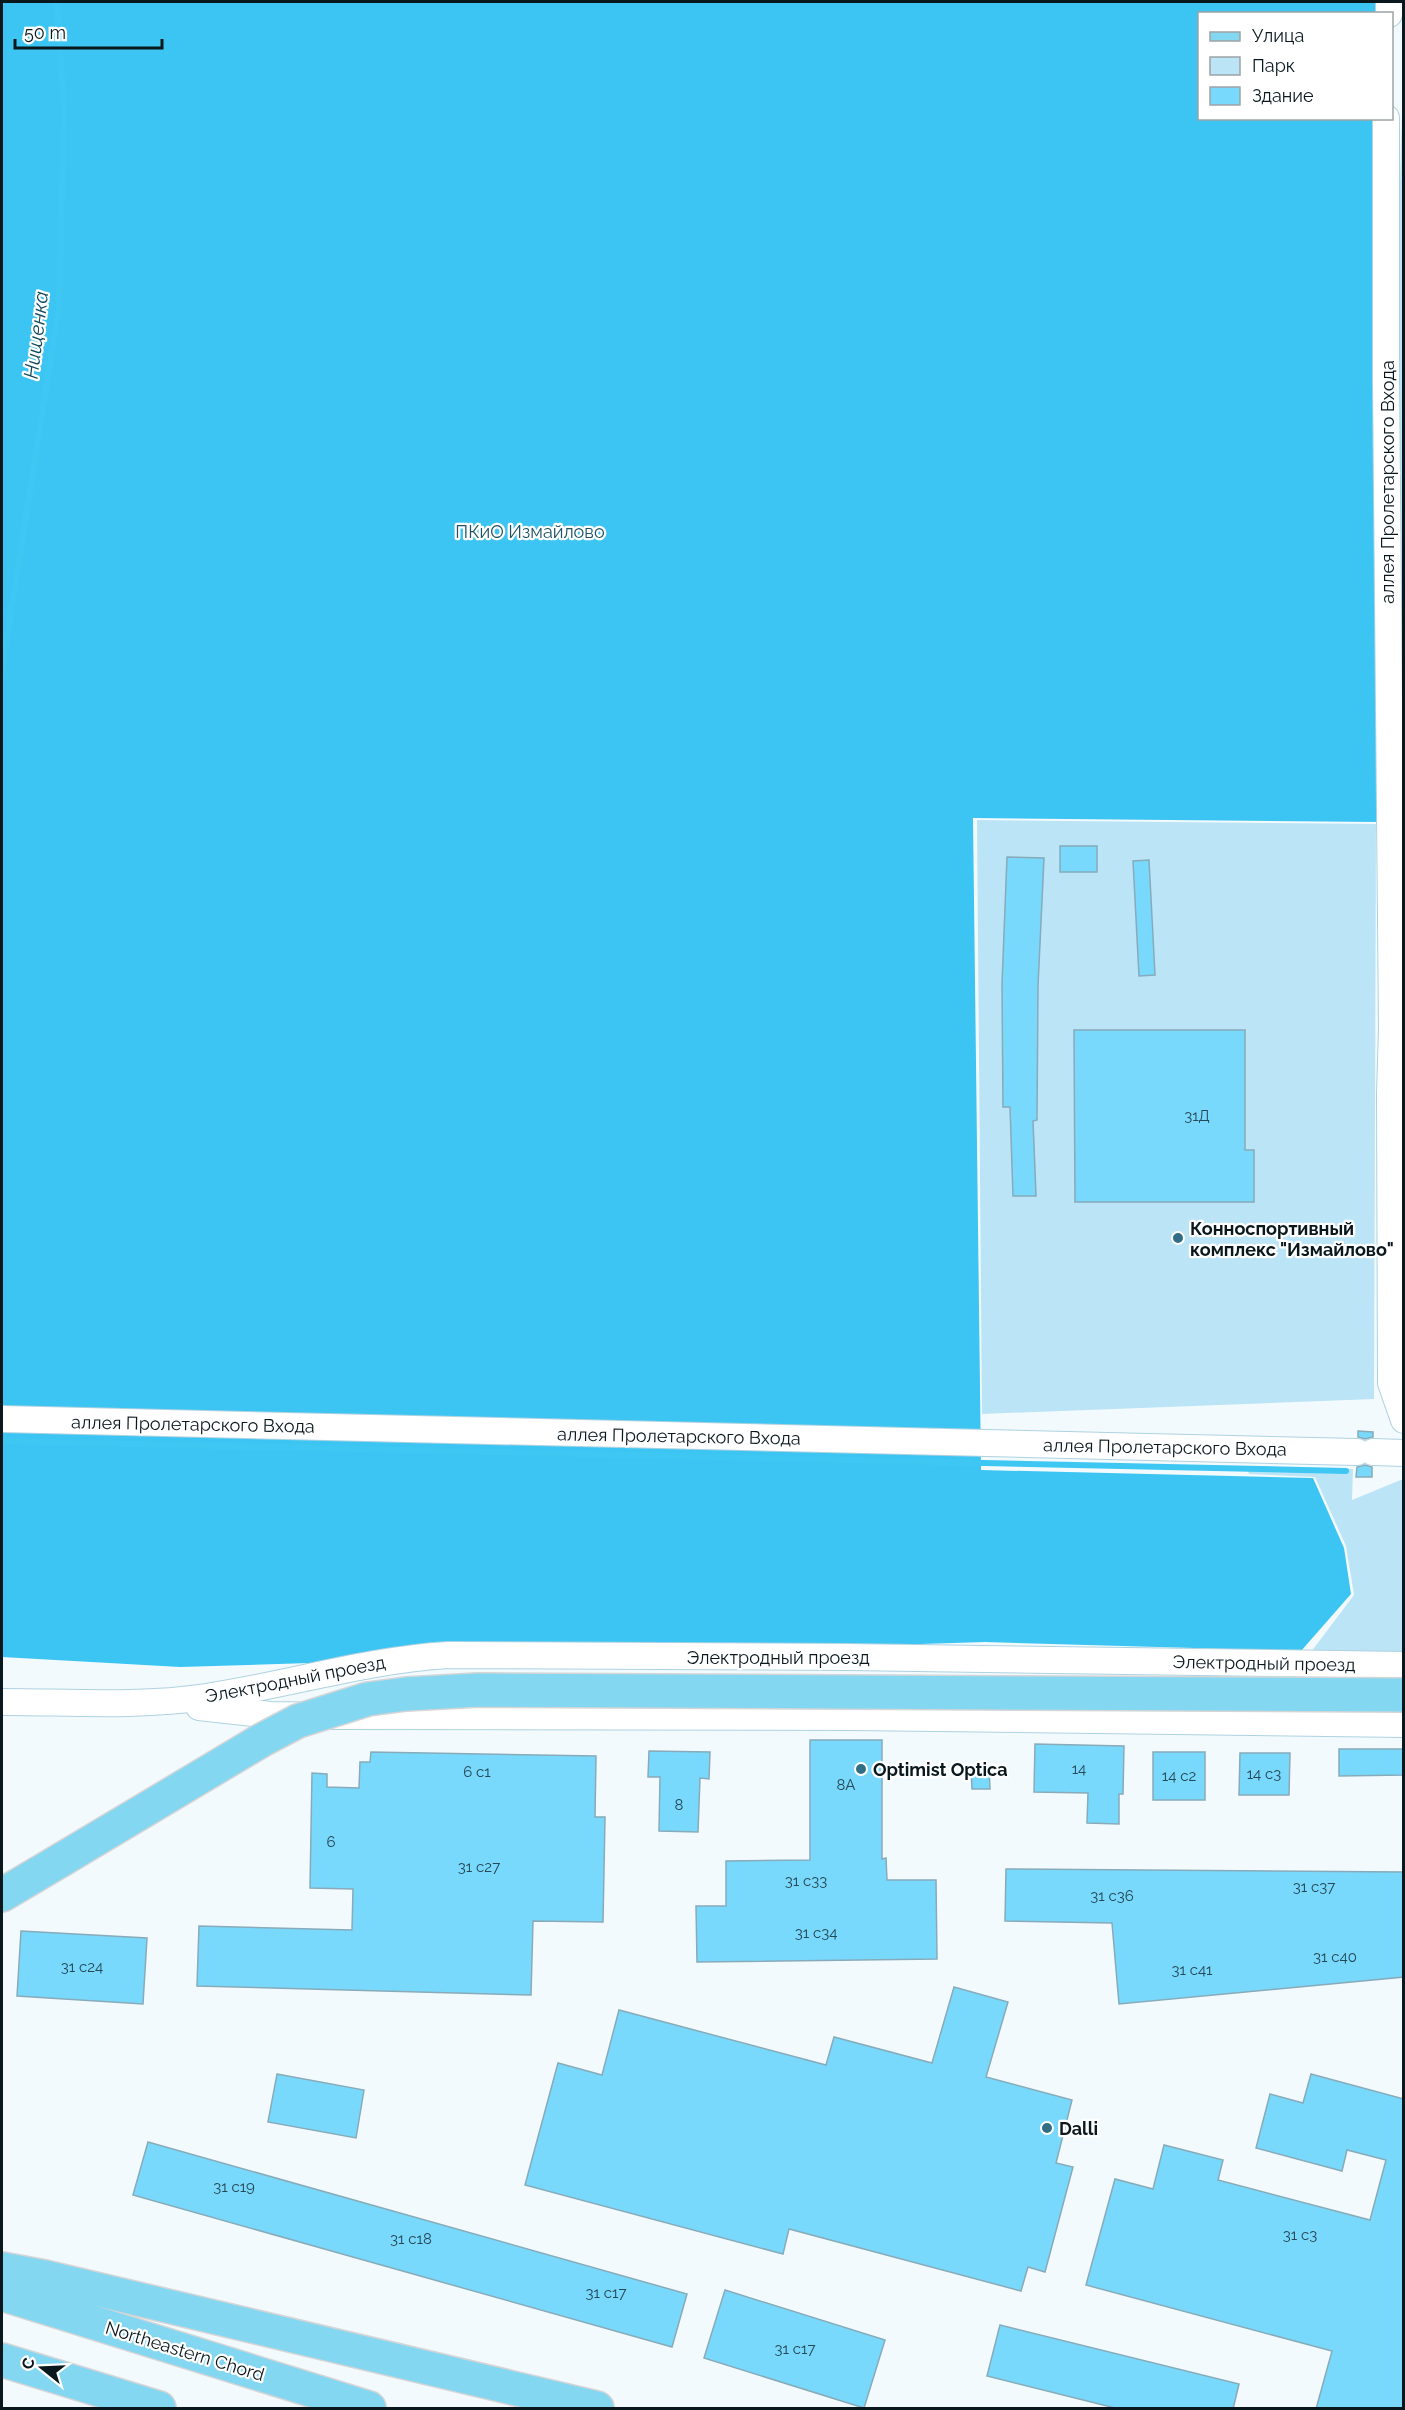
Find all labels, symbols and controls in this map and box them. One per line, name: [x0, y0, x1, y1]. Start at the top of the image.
scale bar: [15, 12, 162, 50]
legend: [1198, 12, 1393, 120]
text: 50 m: [24, 22, 66, 43]
text: Улица: [1252, 25, 1304, 46]
text: Парк: [1252, 55, 1295, 76]
text: Здание: [1252, 85, 1314, 106]
water label: Нищенка: [19, 290, 53, 380]
street label: аллея Пролетарского Входа: [1377, 360, 1398, 604]
park label: ПКиО Измайлово: [455, 521, 605, 542]
house number: 31Д: [1184, 1107, 1210, 1125]
place label: Конноспортивный комплекс "Измайлово": [1190, 1218, 1394, 1260]
marker: Конноспортивный комплекс "Измайлово": [1171, 1231, 1185, 1245]
street label: аллея Пролетарского Входа: [71, 1411, 315, 1437]
street label: аллея Пролетарского Входа: [557, 1423, 801, 1449]
street label: аллея Пролетарского Входа: [1043, 1434, 1287, 1460]
street label: Электродный проезд: [686, 1647, 870, 1668]
street label: Электродный проезд: [203, 1651, 387, 1707]
street label: Электродный проезд: [1172, 1651, 1356, 1675]
place label: Optimist Optica: [873, 1759, 1008, 1780]
house number: 14: [1072, 1760, 1086, 1778]
marker: Optimist Optica: [854, 1762, 868, 1776]
house number: 6 с1: [463, 1763, 491, 1781]
house number: 14 с3: [1247, 1765, 1281, 1783]
house number: 14 с2: [1162, 1767, 1196, 1785]
house number: 8А: [837, 1776, 855, 1794]
house number: 8: [675, 1796, 684, 1814]
house number: 6: [326, 1833, 336, 1851]
house number: 31 с27: [458, 1858, 500, 1876]
house number: 31 с33: [785, 1872, 827, 1890]
house number: 31 с37: [1293, 1878, 1335, 1896]
house number: 31 с36: [1090, 1887, 1134, 1905]
house number: 31 с34: [795, 1924, 837, 1942]
house number: 31 с40: [1313, 1948, 1357, 1966]
house number: 31 с24: [61, 1958, 103, 1976]
house number: 31 с41: [1171, 1961, 1213, 1979]
place label: Dalli: [1059, 2118, 1098, 2139]
marker: Dalli: [1040, 2121, 1054, 2135]
house number: 31 с19: [213, 2178, 255, 2196]
house number: 31 с3: [1283, 2226, 1317, 2244]
house number: 31 с18: [390, 2230, 432, 2248]
house number: 31 с17: [586, 2284, 626, 2302]
street label: Northeastern Chord: [103, 2317, 267, 2385]
north arrow: [12, 2338, 72, 2398]
house number: 31 с17: [775, 2340, 815, 2358]
text: С: [17, 2355, 39, 2372]

